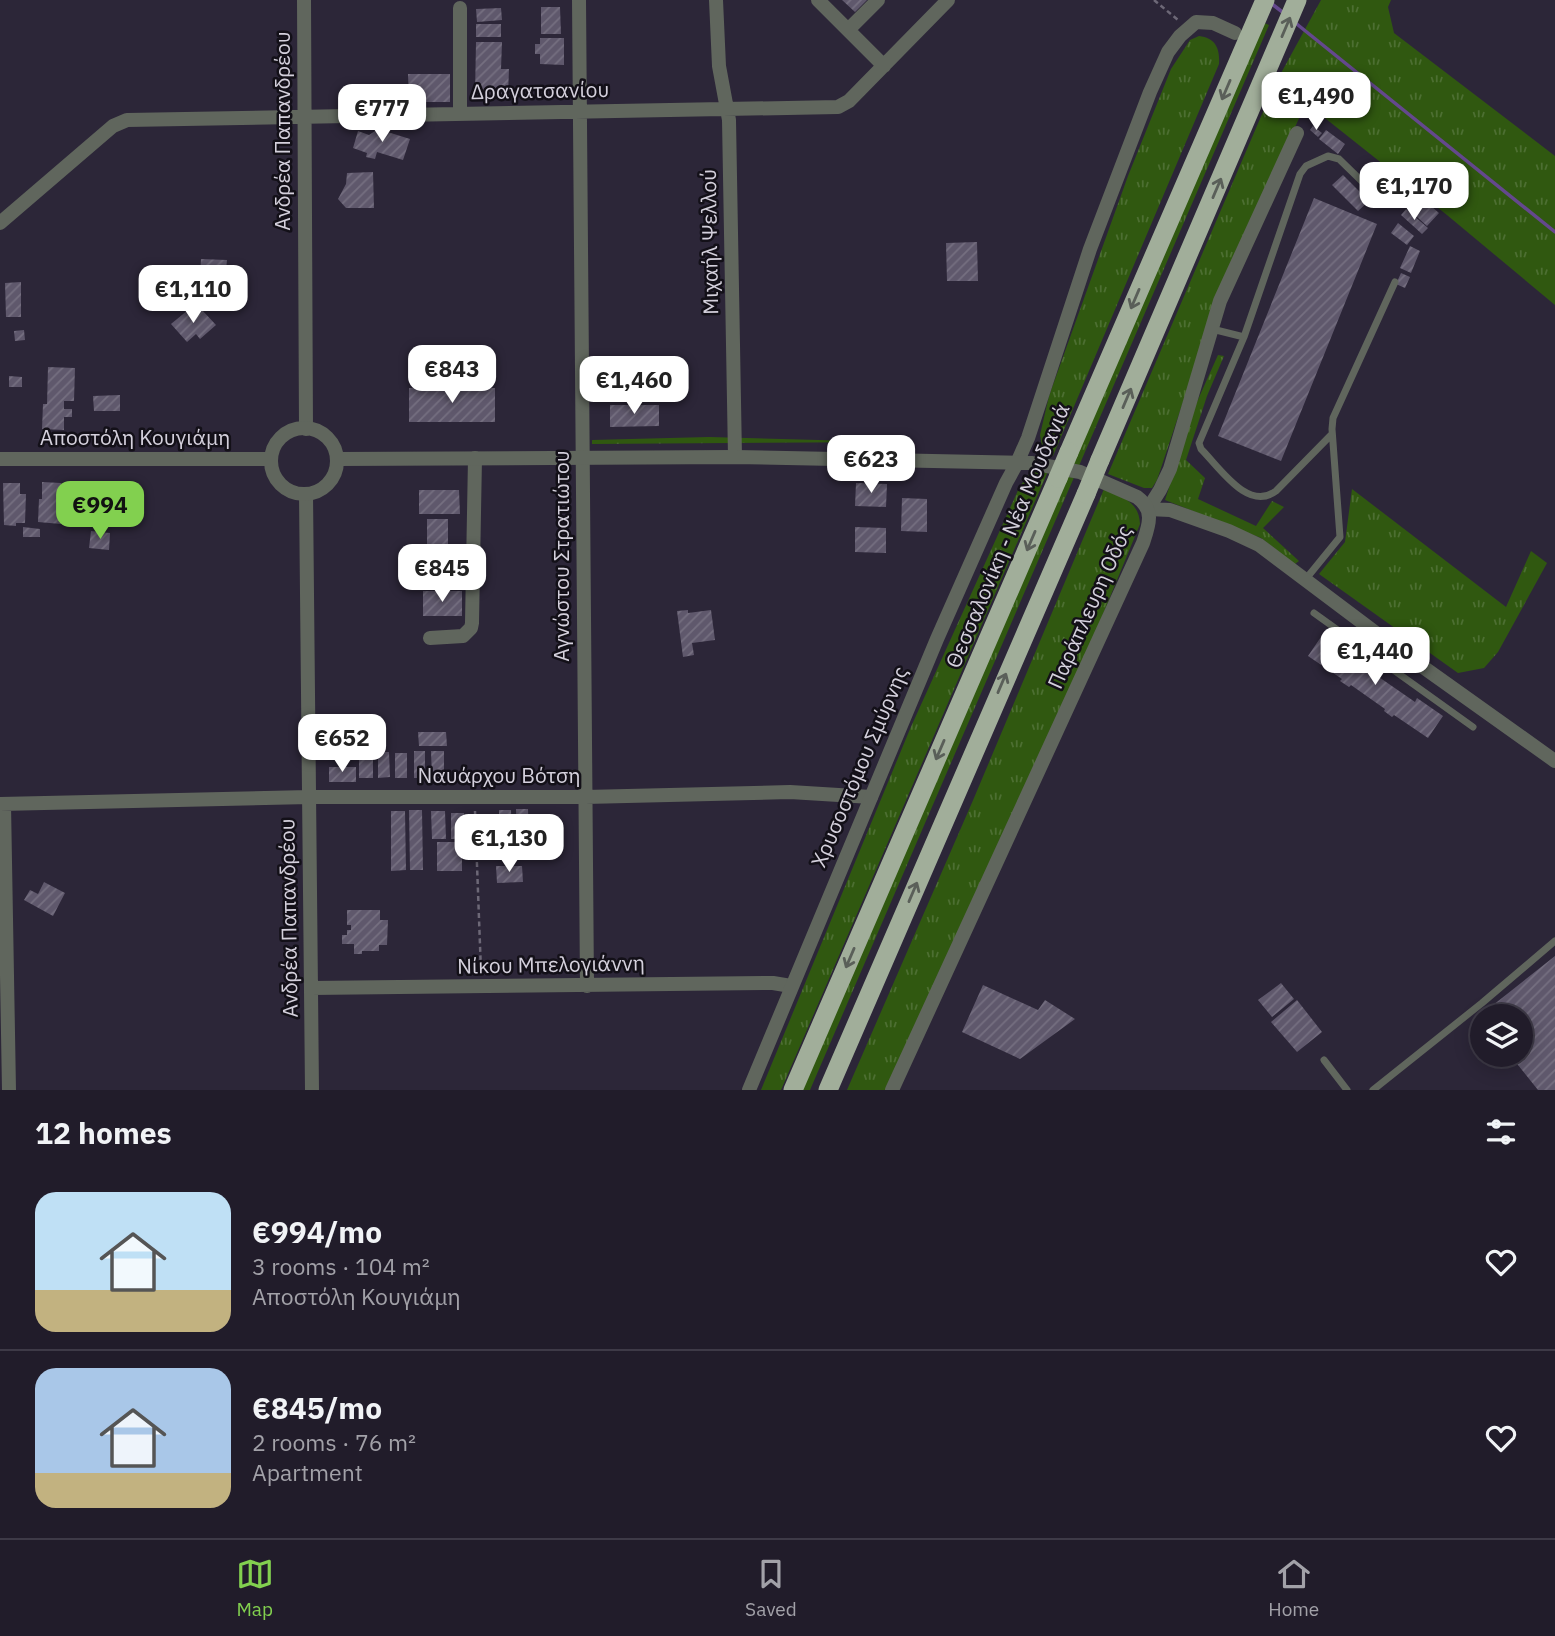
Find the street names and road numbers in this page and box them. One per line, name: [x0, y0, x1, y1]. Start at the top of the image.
street label: Ανδρέα Παπανδρέου: [268, 31, 296, 231]
street label: Δραγατσανίου: [470, 75, 610, 105]
street label: Μιχαήλ Ψελλού: [694, 169, 724, 315]
street label: Θεσσαλονίκη - Νέα Μουδανιά: [939, 399, 1076, 672]
street label: Αποστόλη Κουγιάμη: [40, 423, 230, 451]
street label: Αγνώστου Στρατιώτου: [547, 450, 575, 662]
street label: Παράπλευρη Οδός: [1040, 520, 1138, 693]
street label: Χρυσοστόμου Σμύρνης: [804, 662, 914, 871]
street label: Ναυάρχου Βότση: [418, 761, 580, 789]
street label: Ανδρέα Παπανδρέου: [272, 818, 304, 1018]
street label: Νίκου Μπελογιάννη: [457, 948, 645, 980]

